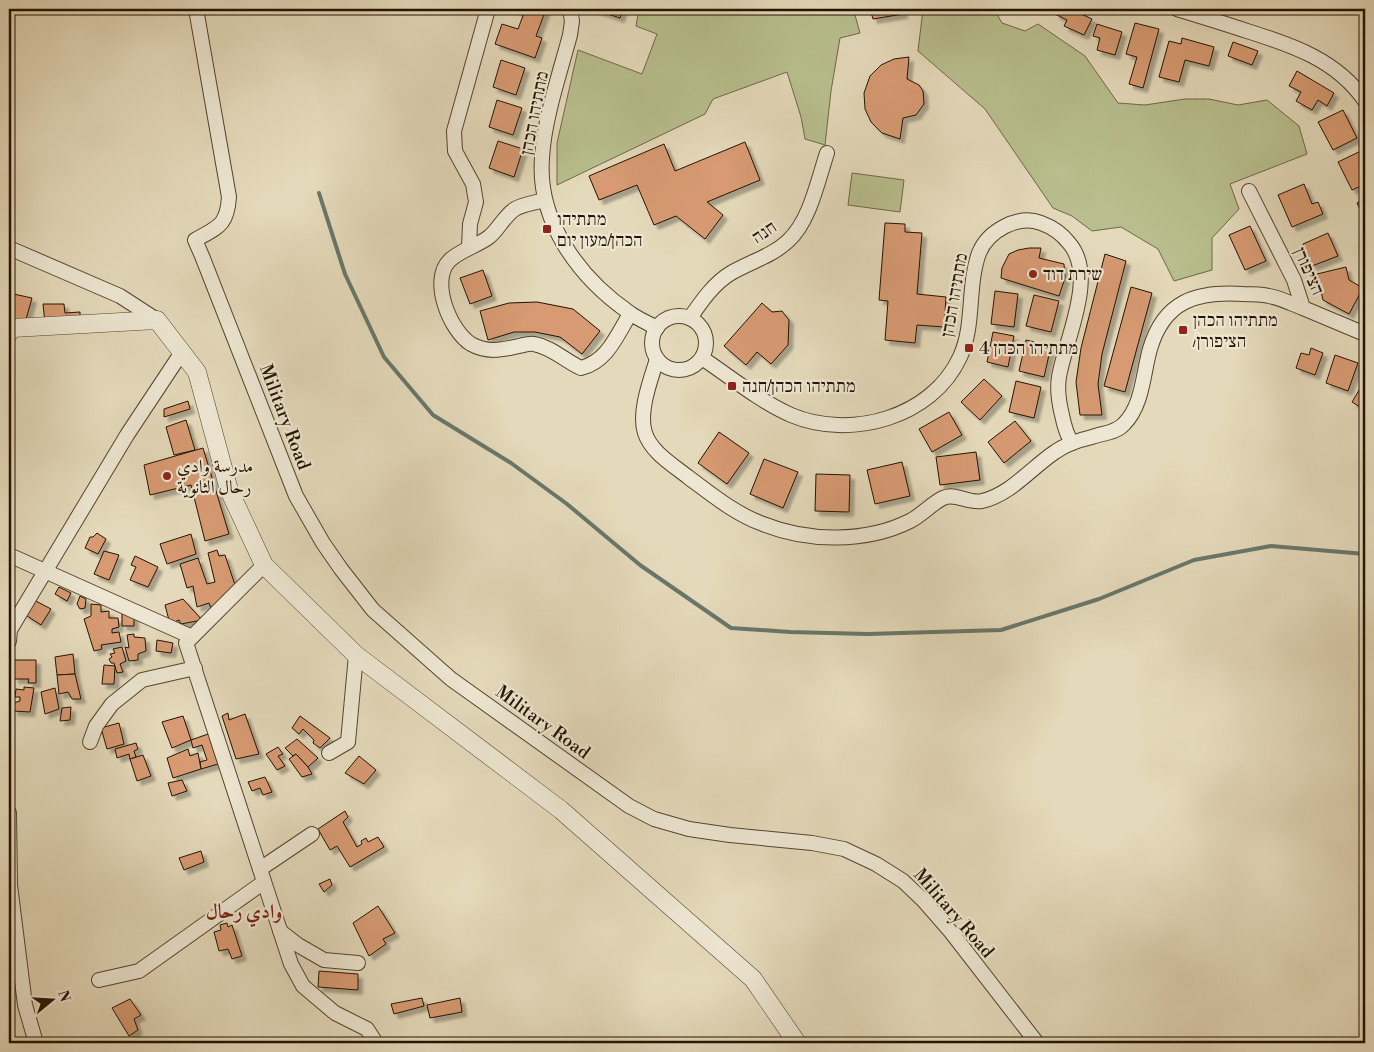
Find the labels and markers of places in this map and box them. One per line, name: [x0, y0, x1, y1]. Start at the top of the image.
place label: מתתיהו הכהן/מעון יום: [557, 208, 643, 252]
marker: מתתיהו הכהן/מעון יום: [541, 223, 553, 235]
place label: שירת דוד: [1043, 263, 1102, 286]
marker: שירת דוד: [1027, 268, 1039, 280]
place label: מתתיהו הכהן /הציפורן: [1192, 309, 1278, 353]
marker: מתתיהו הכהן /הציפורן: [1177, 324, 1189, 336]
place label: מתתיהו הכהן 4: [979, 337, 1078, 360]
marker: מתתיהו הכהן 4: [963, 342, 975, 354]
place label: מתתיהו הכהן/חנה: [742, 375, 856, 398]
marker: מתתיהו הכהן/חנה: [726, 380, 738, 392]
place label: مدرسة وادي رحال الثانوية: [177, 455, 253, 499]
marker: مدرسة وادي رحال الثانوية: [161, 470, 173, 482]

